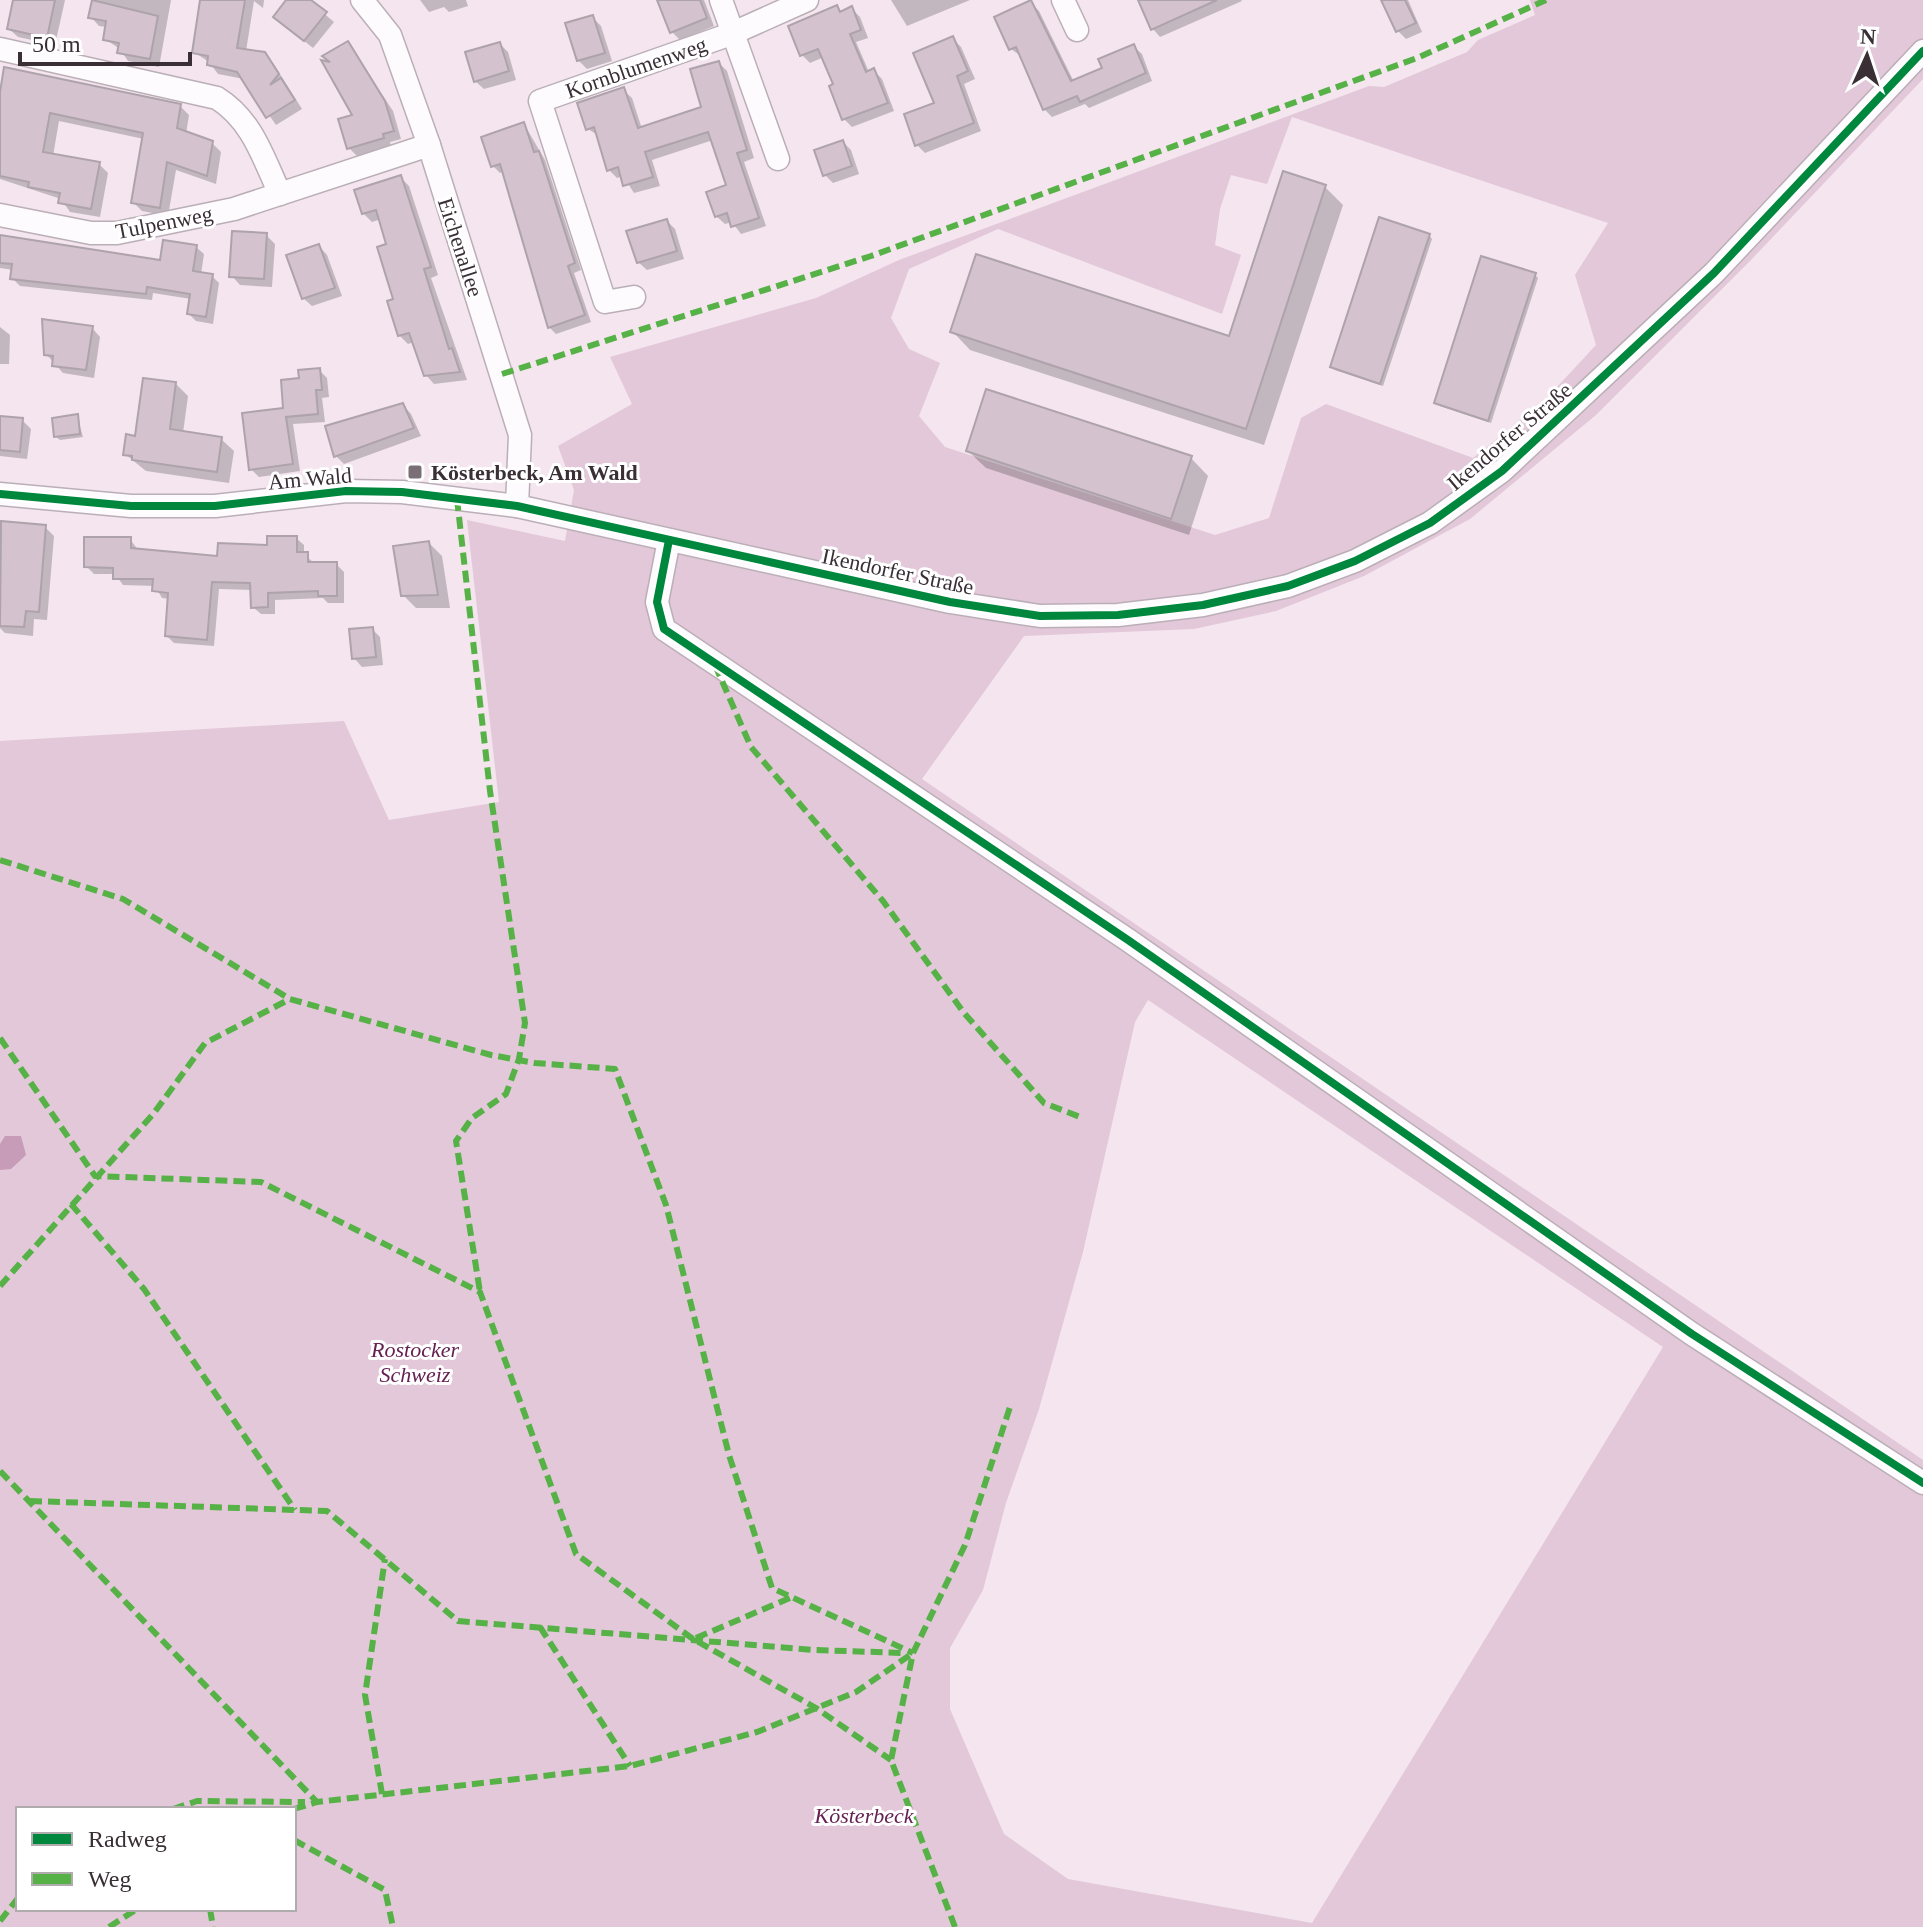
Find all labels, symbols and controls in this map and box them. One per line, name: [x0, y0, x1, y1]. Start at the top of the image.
scale bar: [20, 16, 190, 66]
north arrow: [1827, 16, 1907, 96]
text: N: [1859, 24, 1877, 49]
text: 50 m: [32, 31, 81, 57]
street label: Kornblumenweg: [562, 32, 710, 103]
street label: Eichenallee: [433, 194, 488, 300]
street label: Tulpenweg: [114, 201, 215, 244]
street label: Ikendorfer Straße: [1442, 377, 1577, 496]
place label: Kösterbeck, Am Wald: [431, 460, 638, 485]
street label: Am Wald: [267, 462, 353, 495]
marker: Kösterbeck, Am Wald: [406, 463, 424, 481]
street label: Ikendorfer Straße: [820, 543, 976, 600]
park label: Rostocker Schweiz: [370, 1337, 459, 1387]
park label: Kösterbeck: [814, 1803, 915, 1828]
legend: [16, 1807, 296, 1911]
text: Radweg: [88, 1826, 167, 1852]
text: Weg: [88, 1866, 131, 1892]

